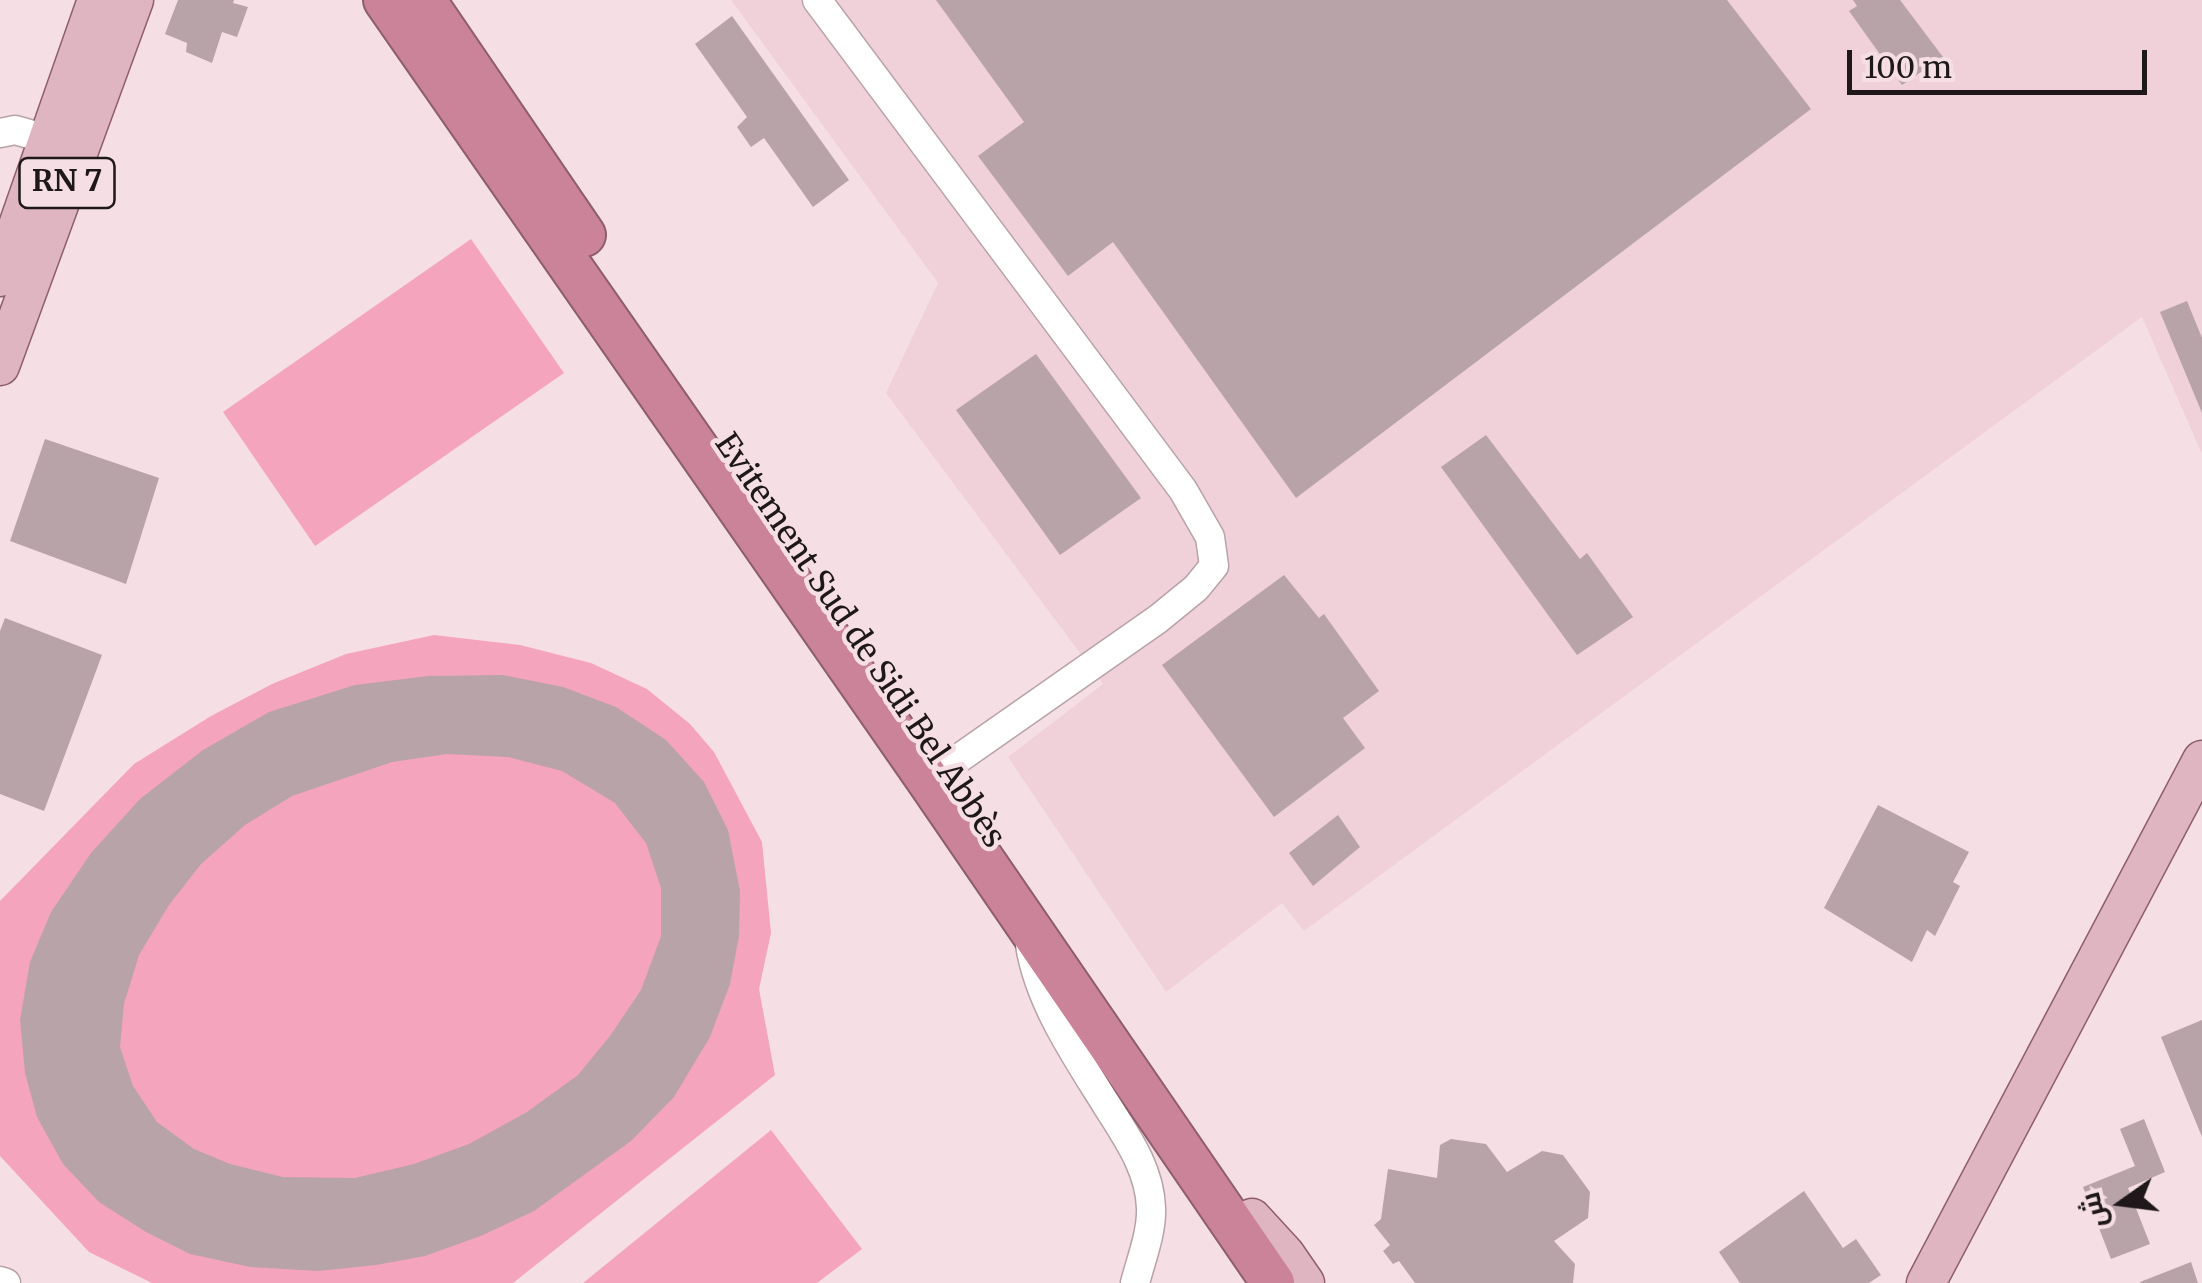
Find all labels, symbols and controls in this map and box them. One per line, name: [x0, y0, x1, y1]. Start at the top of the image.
scale bar: [1852, 30, 2152, 92]
text: 100 m: [1864, 48, 1952, 86]
road number: RN 7: [20, 158, 114, 208]
street label: Evitement Sud de Sidi Bel Abbès: [706, 427, 1012, 855]
north arrow: [2072, 1153, 2172, 1253]
text: ش: [2071, 1188, 2115, 1232]

